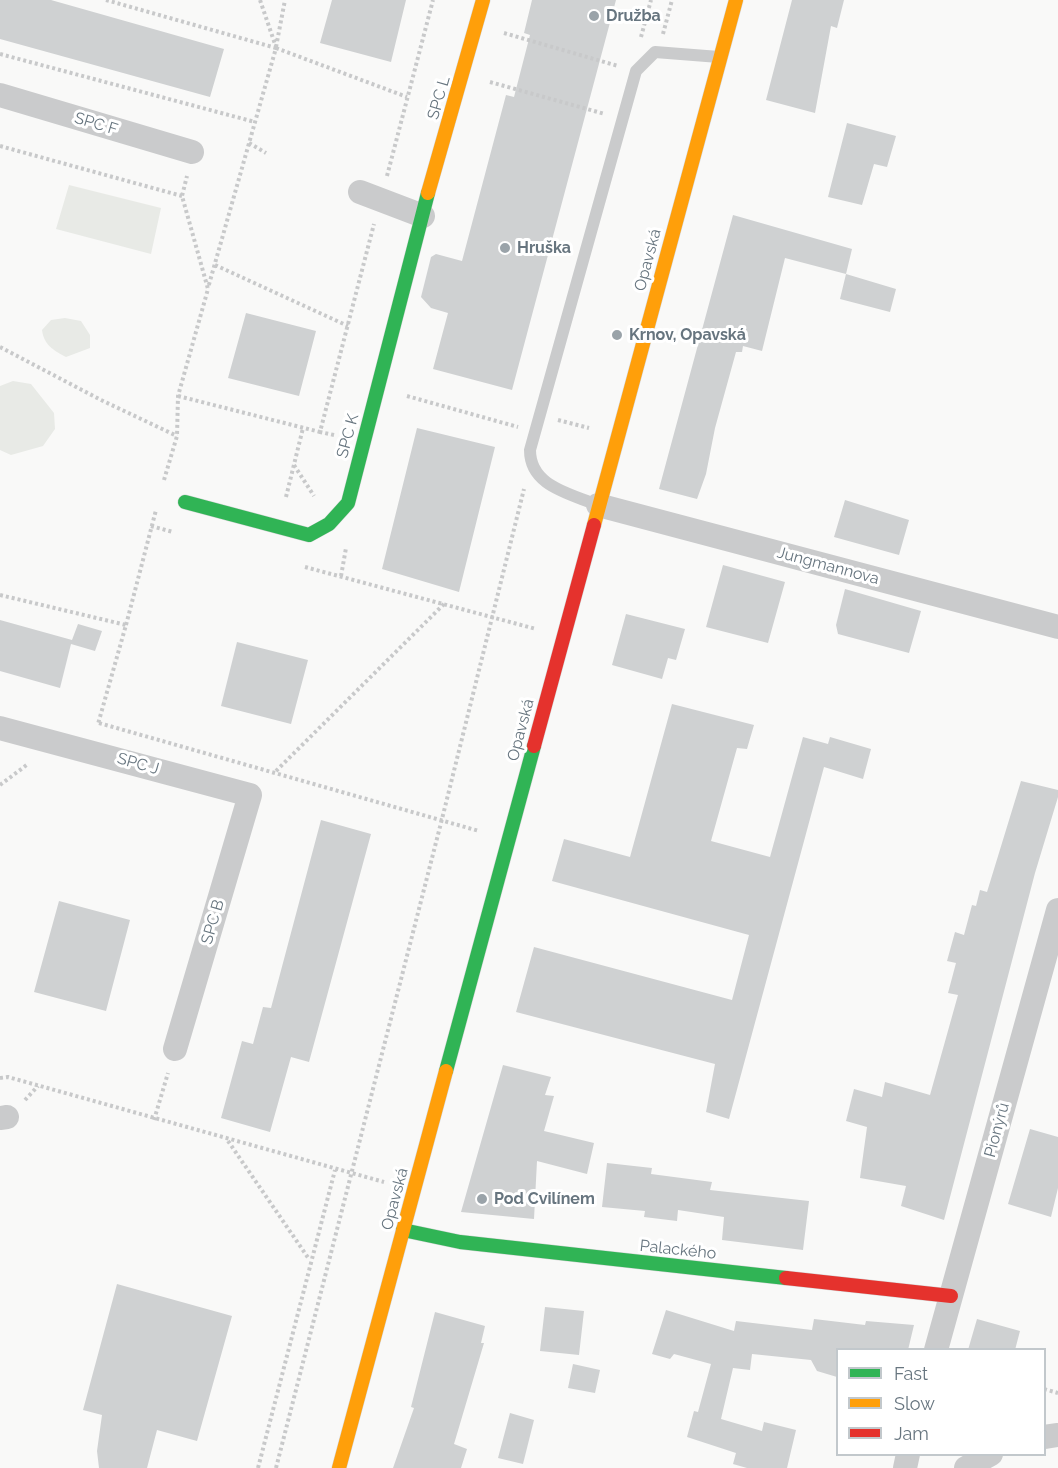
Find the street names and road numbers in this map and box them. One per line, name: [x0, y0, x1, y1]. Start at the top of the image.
street label: SPC L: [424, 74, 454, 122]
street label: SPC F: [72, 108, 120, 140]
street label: Opavská: [631, 227, 665, 293]
street label: SPC K: [333, 412, 363, 460]
street label: Jungmannova: [775, 543, 881, 589]
street label: Opavská: [504, 697, 538, 763]
street label: SPC J: [115, 749, 161, 779]
street label: SPC B: [198, 898, 228, 946]
street label: Pionýrů: [980, 1101, 1014, 1159]
street label: Opavská: [378, 1166, 412, 1232]
street label: Palackého: [639, 1236, 717, 1264]

